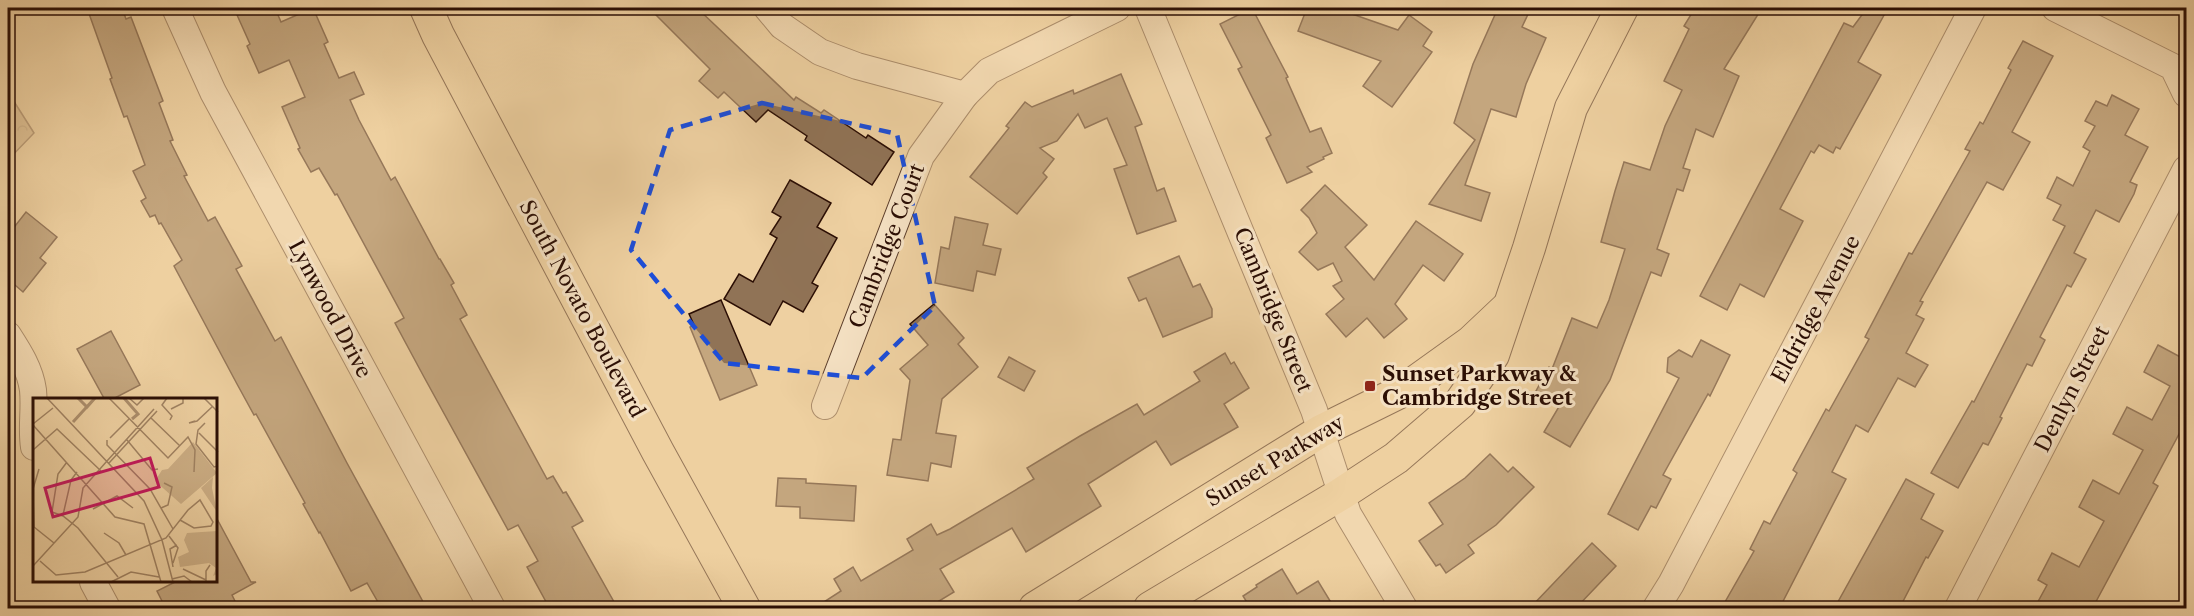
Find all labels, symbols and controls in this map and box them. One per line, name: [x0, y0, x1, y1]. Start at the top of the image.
street label: Cambridge Court: [844, 160, 930, 332]
street label: South Novato Boulevard: [514, 196, 651, 422]
street label: Cambridge Street: [1229, 224, 1318, 396]
street label: Eldridge Avenue: [1766, 231, 1865, 387]
street label: Lynwood Drive: [284, 236, 377, 382]
street label: Denlyn Street: [2029, 321, 2114, 456]
place label: Sunset Parkway & Cambridge Street: [1382, 361, 1577, 410]
marker: Sunset Parkway & Cambridge Street: [1363, 379, 1377, 393]
inset map: [33, 398, 218, 583]
street label: Sunset Parkway: [1201, 409, 1349, 512]

